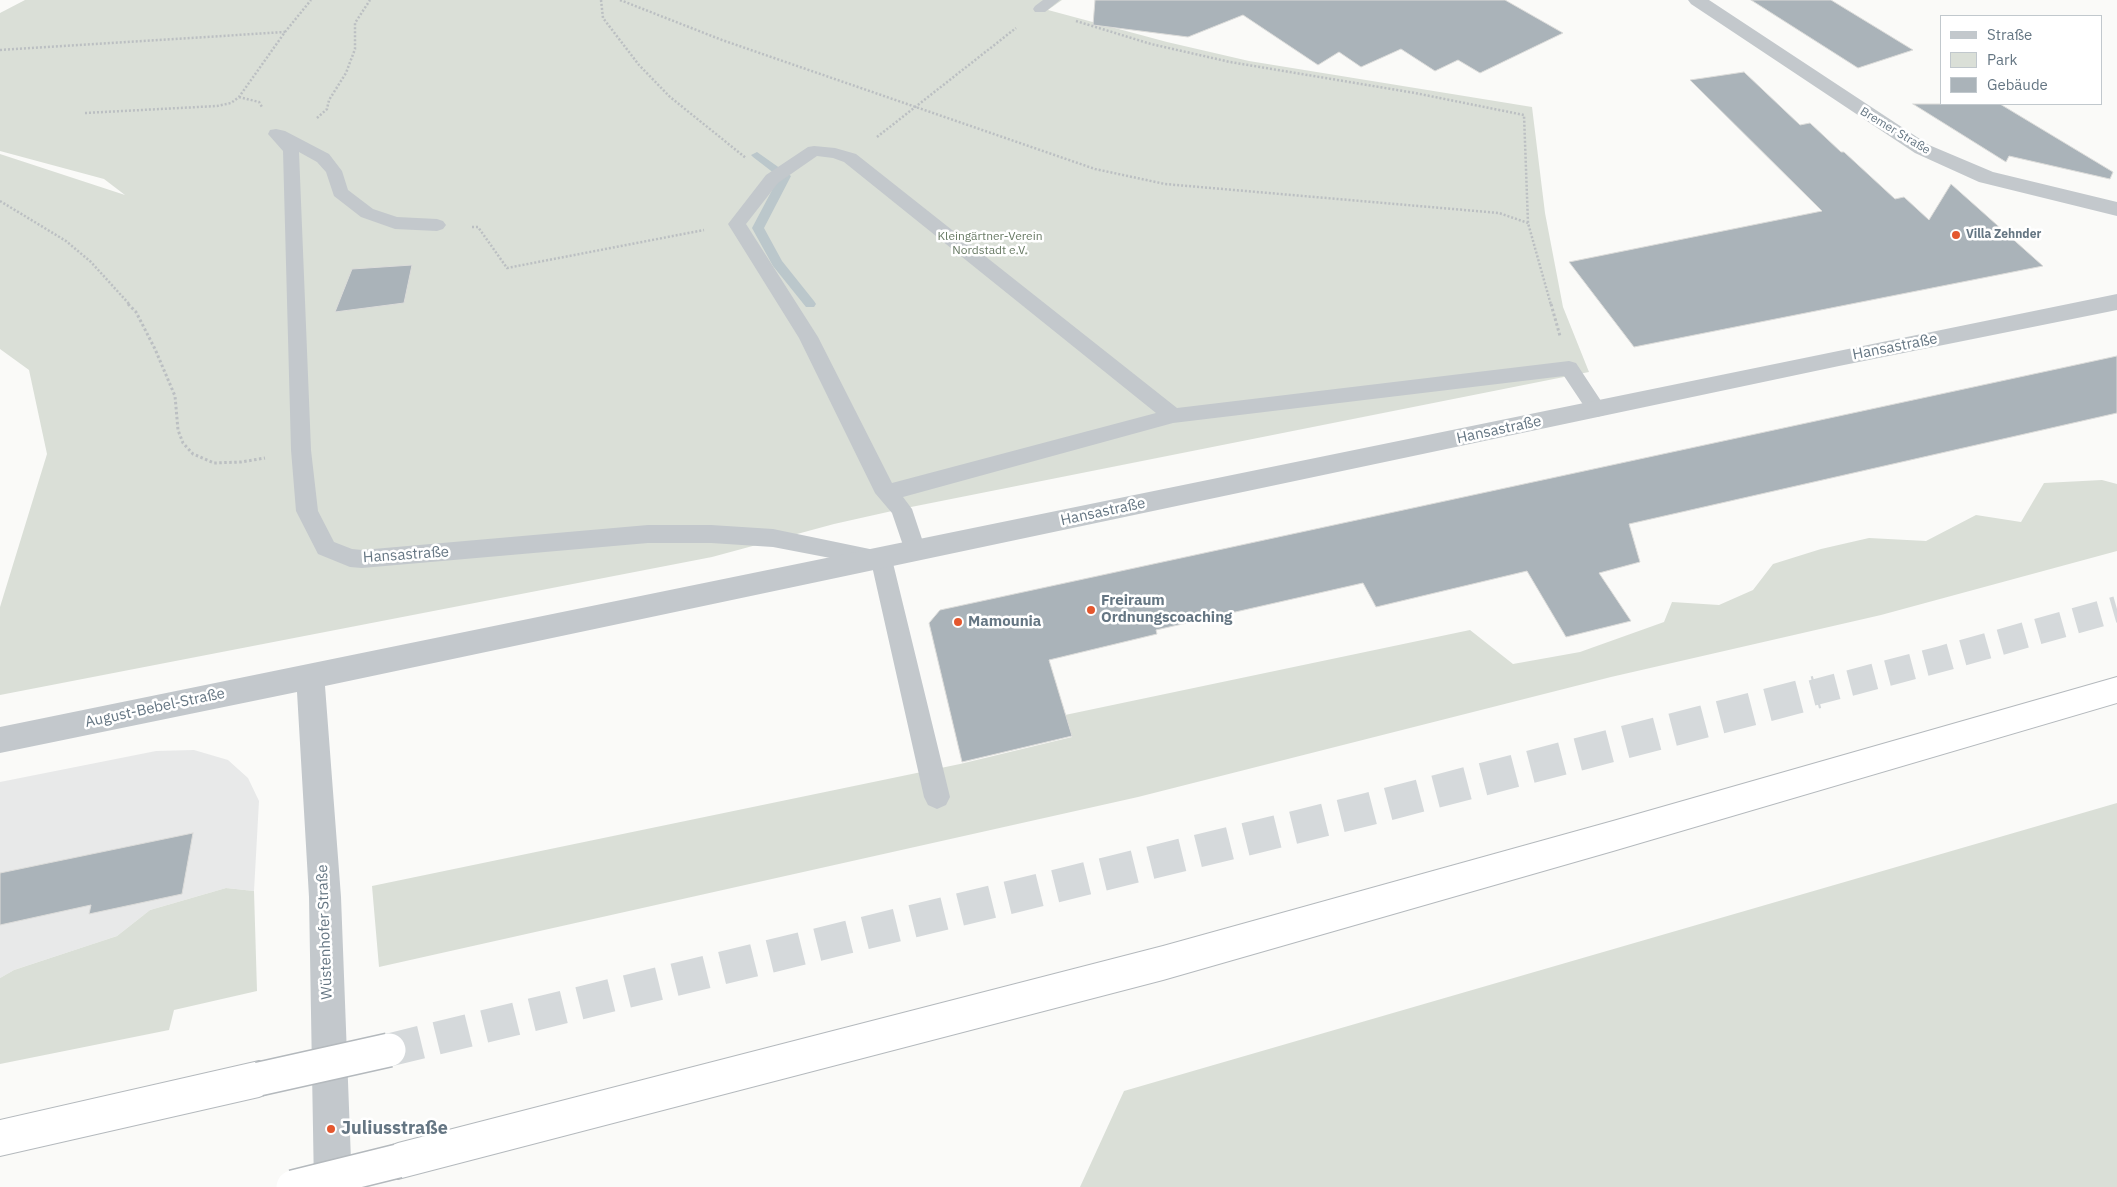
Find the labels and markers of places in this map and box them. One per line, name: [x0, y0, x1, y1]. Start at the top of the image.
place label: Villa Zehnder: [1966, 228, 2041, 242]
marker: Villa Zehnder: [1950, 229, 1962, 241]
place label: Freiraum Ordnungscoaching: [1101, 592, 1232, 627]
marker: Freiraum Ordnungscoaching: [1085, 604, 1097, 616]
place label: Mamounia: [968, 613, 1041, 631]
marker: Mamounia: [952, 616, 964, 628]
place label: Juliusstraße: [341, 1118, 448, 1140]
marker: Juliusstraße: [325, 1123, 337, 1135]

